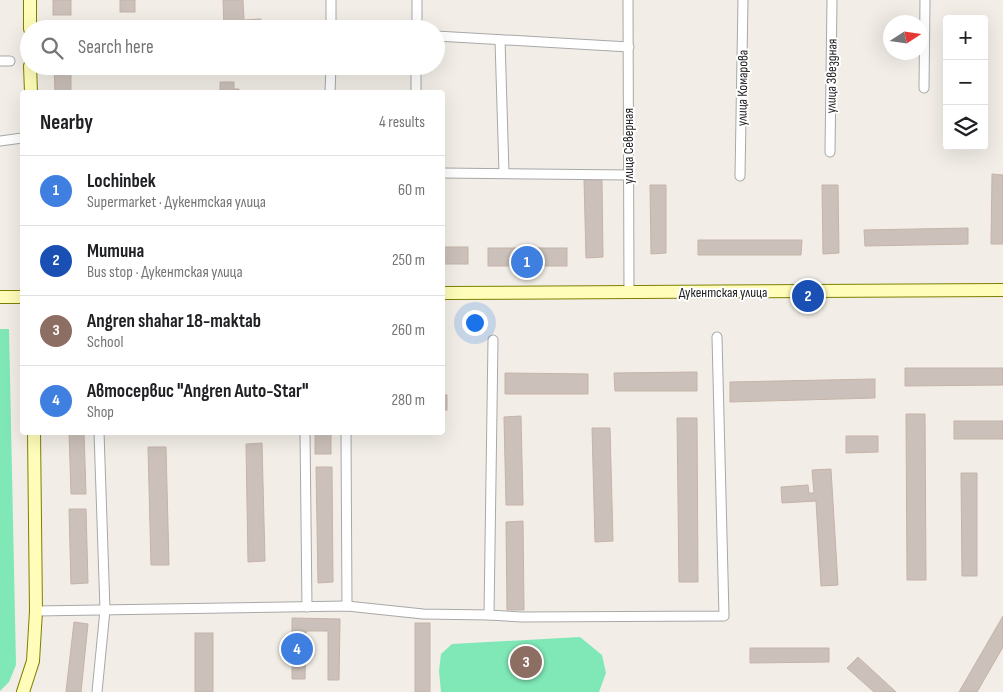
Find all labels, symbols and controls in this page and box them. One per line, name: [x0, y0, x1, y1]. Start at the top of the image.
north arrow: [883, 15, 928, 60]
map controls: [943, 15, 988, 150]
button: +: [943, 15, 988, 60]
search box: [20, 20, 445, 75]
icon: search: [38, 34, 66, 62]
text: Search here: [78, 36, 154, 59]
street label: улица Звездная: [822, 38, 841, 114]
street label: улица Комарова: [733, 50, 752, 126]
button: −: [943, 60, 988, 105]
button: layers: [943, 105, 988, 150]
street label: улица Северная: [620, 108, 637, 184]
text: Nearby: [40, 110, 93, 135]
text: 4 results: [379, 113, 425, 132]
text: Lochinbek: [87, 170, 156, 193]
text: 1: [53, 181, 59, 200]
text: 60 m: [398, 181, 425, 200]
text: Supermarket · Дукентская улица: [87, 193, 266, 212]
text: Митина: [87, 240, 144, 263]
pin: 1: [511, 243, 543, 281]
text: 2: [52, 251, 60, 270]
text: 250 m: [392, 251, 425, 270]
text: Bus stop · Дукентская улица: [87, 263, 243, 282]
pin: 2: [792, 277, 824, 315]
street label: Дукентская улица: [679, 284, 767, 301]
text: Angren shahar 18-maktab: [87, 310, 261, 333]
your location: [462, 310, 488, 336]
text: 3: [52, 321, 60, 340]
text: 260 m: [391, 321, 425, 340]
text: School: [87, 333, 123, 352]
text: Автосервис "Angren Auto-Star": [87, 380, 309, 403]
text: 4: [52, 391, 60, 410]
text: 280 m: [391, 391, 425, 410]
text: Shop: [87, 403, 114, 422]
pin: 4: [281, 630, 313, 668]
pin: 3: [510, 643, 542, 681]

